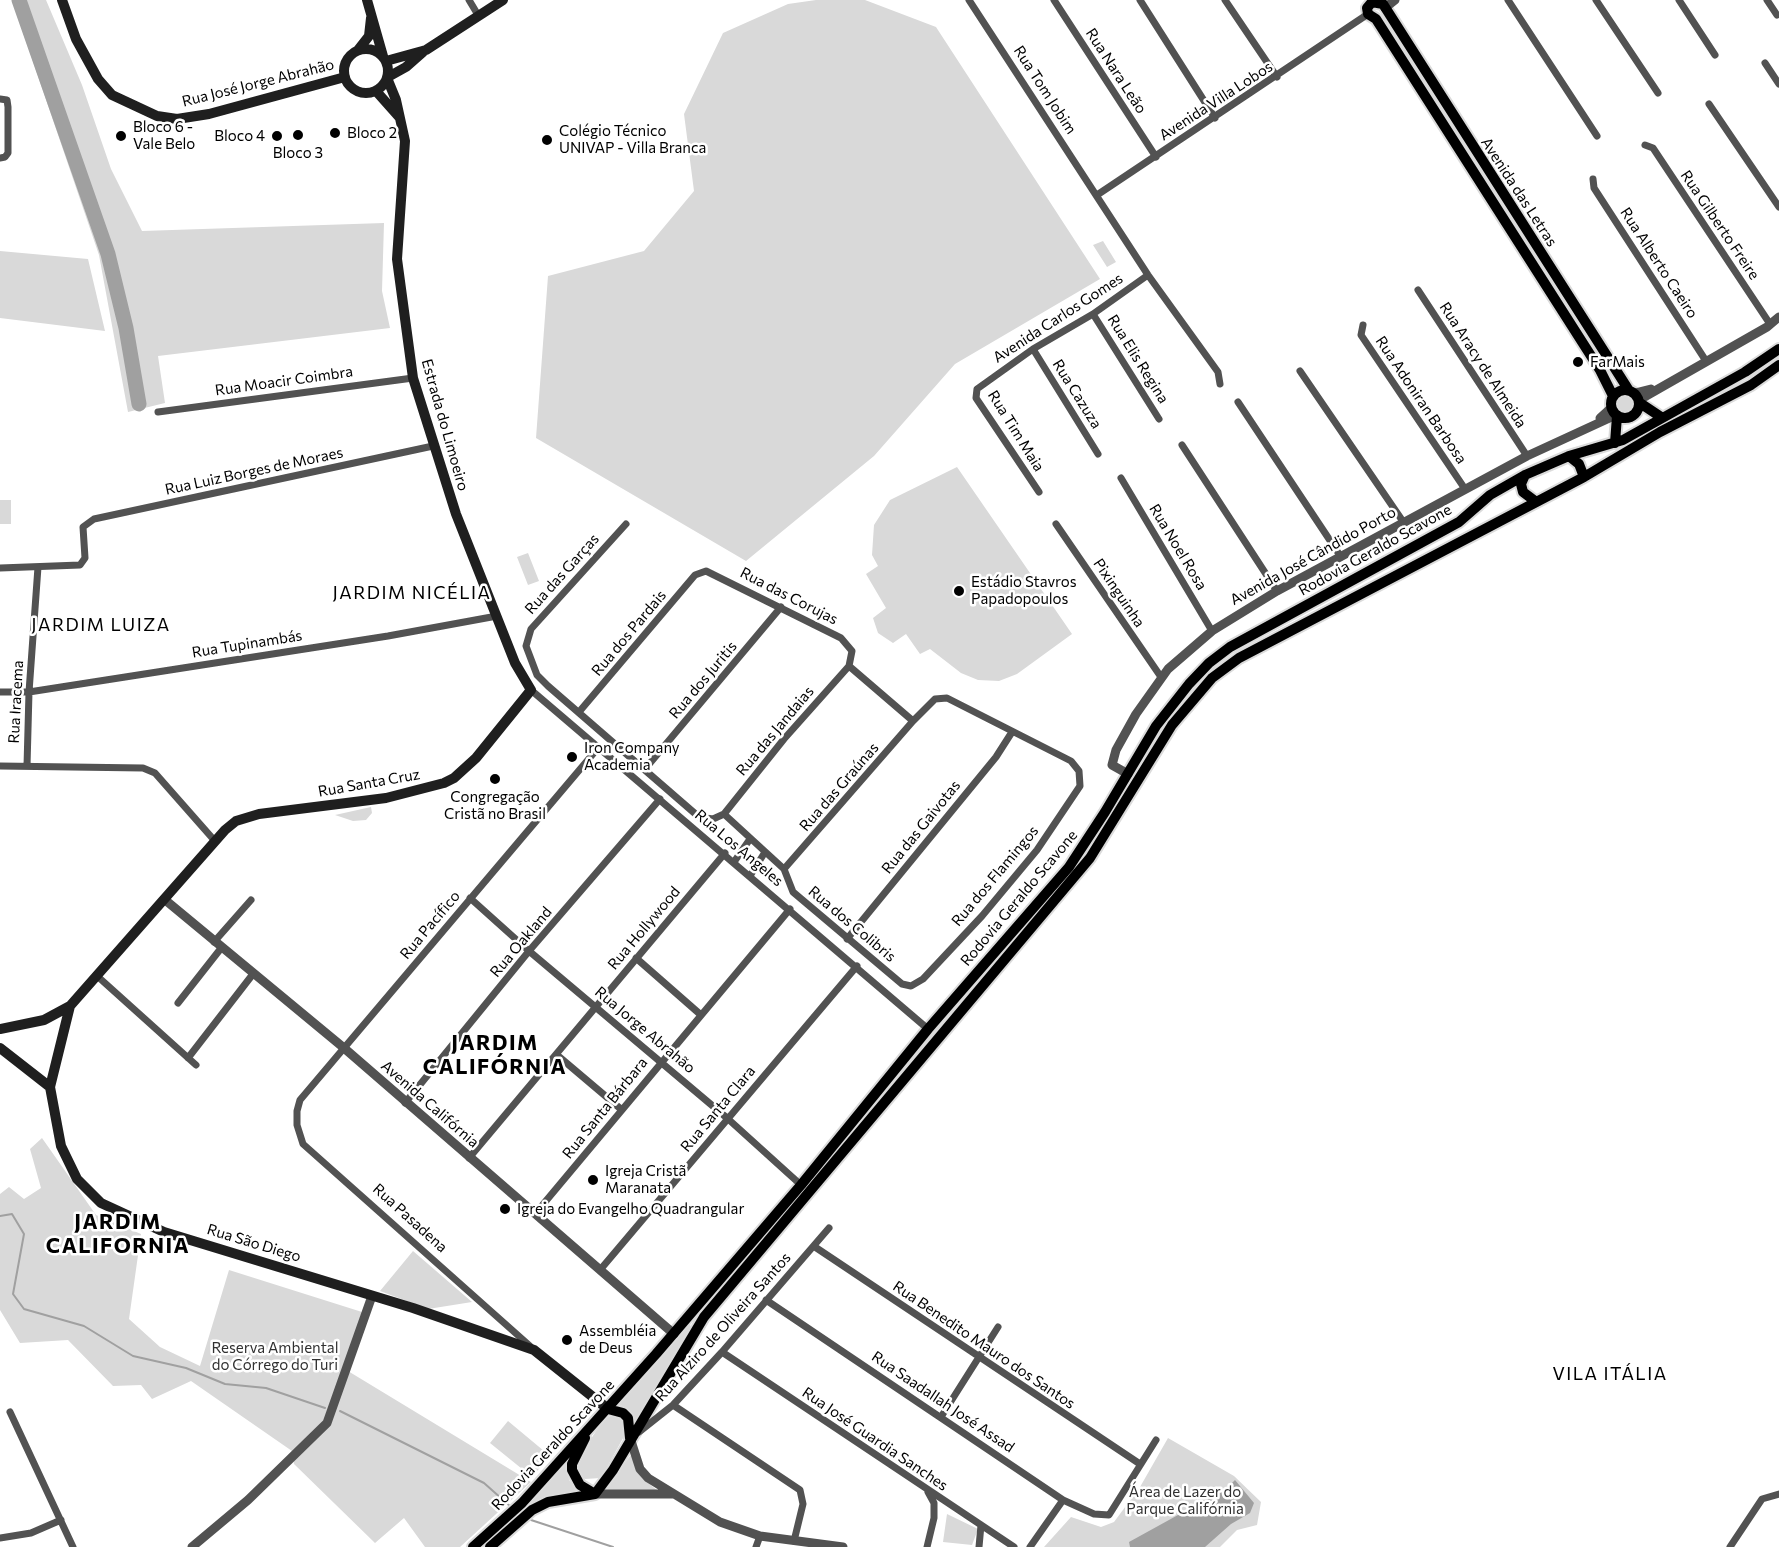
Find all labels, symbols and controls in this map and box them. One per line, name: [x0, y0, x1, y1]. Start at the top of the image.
street label: Rua Nara Leão: [1082, 25, 1150, 117]
street label: Rua Tom Jobim: [1010, 43, 1080, 137]
street label: Rua José Jorge Abrahão: [180, 55, 336, 111]
street label: Avenida Villa Lobos: [1156, 58, 1276, 144]
place label: Bloco 6 - Vale Belo: [133, 118, 195, 153]
place label: Colégio Técnico UNIVAP - Villa Branca: [559, 122, 706, 157]
place label: Bloco 2: [347, 124, 397, 142]
marker: Bloco 2: [328, 126, 342, 140]
place label: Bloco 4: [214, 127, 265, 145]
marker: Bloco 3: [291, 128, 305, 142]
marker: Bloco 6 - Vale Belo: [114, 129, 128, 143]
marker: Bloco 4: [270, 129, 284, 143]
marker: Colégio Técnico UNIVAP - Villa Branca: [540, 133, 554, 147]
street label: Avenida das Letras: [1477, 134, 1561, 250]
place label: Bloco 3: [273, 144, 323, 162]
street label: Rua Gilberto Freire: [1677, 167, 1763, 283]
street label: Rua Alberto Caeiro: [1616, 204, 1702, 322]
street label: Avenida Carlos Gomes: [990, 269, 1126, 367]
street label: Rua Aracy de Almeida: [1436, 299, 1530, 431]
street label: Rua Elis Regina: [1104, 311, 1172, 407]
street label: Rua Adoniran Barbosa: [1372, 333, 1470, 467]
place label: FarMais: [1590, 353, 1645, 371]
marker: FarMais: [1571, 355, 1585, 369]
street label: Rua Cazuza: [1049, 356, 1105, 432]
street label: Estrada do Limoeiro: [418, 357, 472, 493]
street label: Rua Moacir Coimbra: [214, 362, 354, 400]
street label: Rua Tim Maia: [984, 387, 1048, 475]
street label: Rua Luiz Borges de Moraes: [163, 443, 345, 499]
street label: Rodovia Geraldo Scavone: [1295, 500, 1455, 600]
street label: Rua Noel Rosa: [1145, 501, 1211, 593]
street label: Avenida José Cândido Porto: [1227, 503, 1399, 609]
street label: Rua das Garças: [521, 530, 603, 618]
street label: Pixinguinha: [1089, 555, 1149, 631]
street label: Rua das Corujas: [737, 564, 841, 628]
place label: Estádio Stavros Papadopoulos: [971, 573, 1076, 608]
district label: JARDIM NICÉLIA: [332, 582, 492, 604]
marker: Estádio Stavros Papadopoulos: [952, 584, 966, 598]
street label: Rua dos Pardais: [588, 586, 670, 680]
district label: JARDIM LUIZA: [31, 614, 171, 636]
street label: Rua Tupinambás: [191, 626, 303, 662]
street label: Rua dos Juritis: [665, 638, 741, 722]
street label: Rua Iracema: [5, 660, 27, 744]
street label: Rua das Jandaias: [732, 683, 818, 779]
place label: Iron Company Academia: [584, 739, 680, 774]
street label: Rua das Graúnas: [796, 739, 882, 835]
marker: Iron Company Academia: [565, 750, 579, 764]
street label: Rua Santa Cruz: [317, 765, 421, 801]
marker: Congregação Cristã no Brasil: [488, 772, 502, 786]
street label: Rua das Gaivotas: [878, 777, 964, 877]
place label: Congregação Cristã no Brasil: [444, 788, 546, 823]
street label: Rua Los Angeles: [691, 806, 787, 890]
street label: Rua dos Flamingos: [948, 822, 1042, 930]
street label: Rodovia Geraldo Scavone: [957, 826, 1081, 970]
street label: Rua dos Colibris: [805, 882, 899, 966]
street label: Rua Hollywood: [604, 883, 684, 973]
street label: Rua Pacífico: [396, 887, 464, 963]
street label: Rua Oakland: [486, 903, 556, 981]
street label: Rua Jorge Abrahão: [591, 983, 699, 1077]
district label: JARDIM CALIFÓRNIA: [423, 1030, 567, 1080]
street label: Rua Santa Bárbara: [559, 1054, 651, 1162]
street label: Avenida Califórnia: [377, 1057, 483, 1151]
street label: Rua Santa Clara: [677, 1062, 759, 1156]
place label: Igreja Cristã Maranata: [605, 1162, 686, 1197]
marker: Igreja Cristã Maranata: [586, 1173, 600, 1187]
street label: Rua Pasadena: [369, 1180, 451, 1256]
place label: Igreja do Evangelho Quadrangular: [517, 1200, 744, 1218]
marker: Igreja do Evangelho Quadrangular: [498, 1202, 512, 1216]
district label: JARDIM CALIFORNIA: [46, 1209, 190, 1259]
street label: Rua São Diego: [205, 1220, 303, 1266]
street label: Rua Alziro de Oliveira Santos: [651, 1249, 795, 1405]
street label: Rua Benedito Mauro dos Santos: [890, 1277, 1078, 1413]
place label: Assembléia de Deus: [579, 1322, 656, 1357]
marker: Assembléia de Deus: [560, 1333, 574, 1347]
park label: Reserva Ambiental do Córrego do Turi: [212, 1339, 338, 1374]
street label: Rua Saadallah José Assad: [868, 1347, 1018, 1457]
district label: VILA ITÁLIA: [1552, 1363, 1668, 1385]
street label: Rodovia Geraldo Scavone: [488, 1376, 618, 1514]
street label: Rua José Guardia Sanches: [799, 1383, 951, 1495]
park label: Área de Lazer do Parque Califórnia: [1126, 1483, 1244, 1518]

